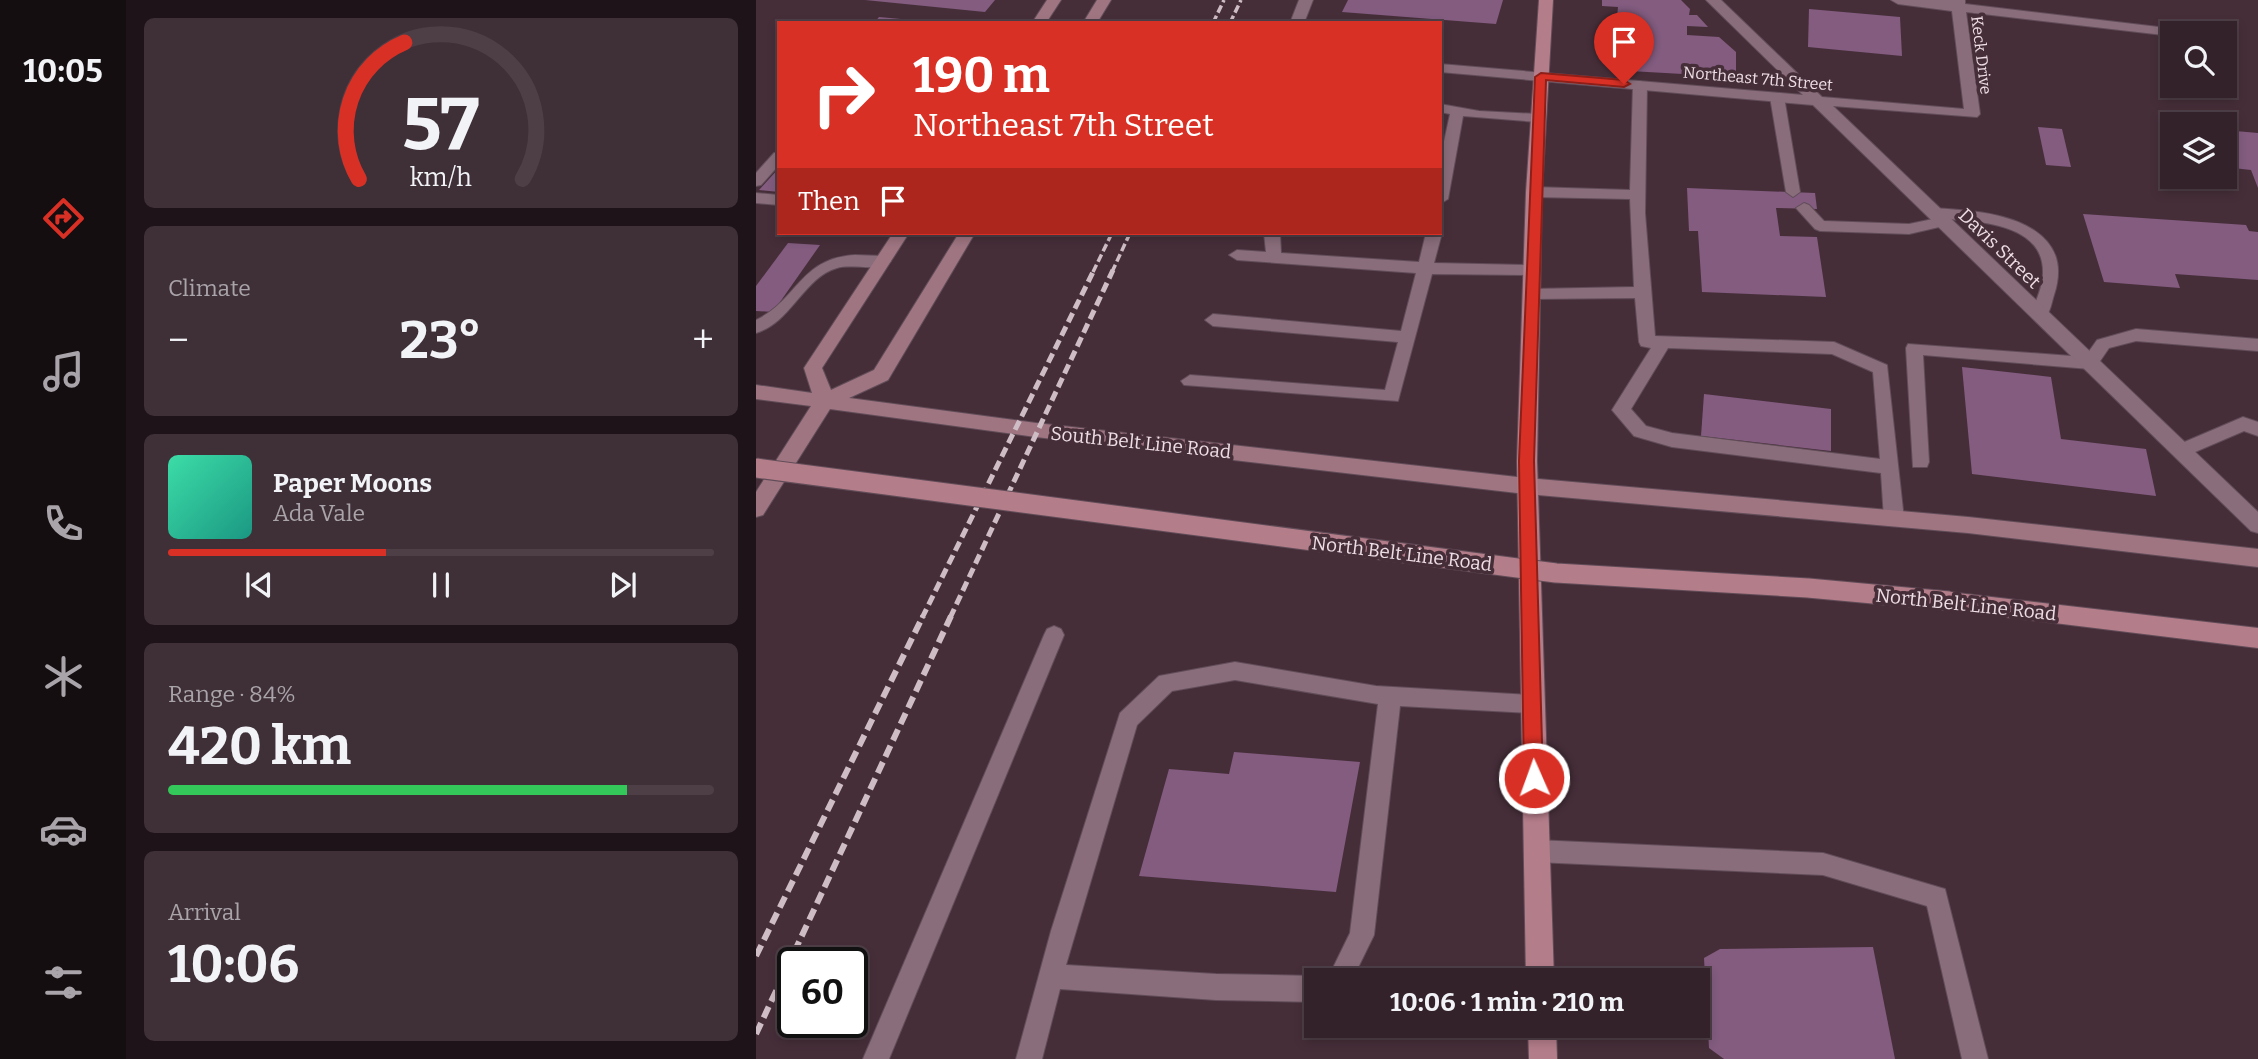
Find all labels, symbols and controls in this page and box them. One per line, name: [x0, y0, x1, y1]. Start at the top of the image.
pin: [1594, 12.0, 1654, 84]
street label: Keck Drive: [1967, 15, 1996, 95]
map controls: [2160, 21, 2237, 189]
button: search: [2160, 21, 2237, 98]
icon: arrive: [1605, 23, 1643, 61]
text: 190 m: [913, 46, 1050, 105]
icon: right: [798, 49, 889, 140]
text: 10:05: [23, 52, 103, 90]
street label: Northeast 7th Street: [1682, 62, 1834, 95]
text: 57: [402, 81, 480, 168]
text: Northeast 7th Street: [913, 106, 1214, 144]
button: layers: [2160, 112, 2237, 189]
text: km/h: [410, 163, 472, 193]
icon: arrive: [874, 182, 912, 220]
text: Then: [798, 186, 860, 217]
icon: directions: [39, 194, 88, 243]
street label: Davis Street: [1954, 204, 2046, 293]
text: Climate: [168, 274, 251, 302]
text: 23°: [400, 309, 482, 372]
text: −: [168, 317, 189, 363]
text: +: [692, 317, 714, 363]
icon: music: [39, 347, 88, 396]
street label: South Belt Line Road: [1050, 422, 1232, 463]
text: Paper Moons: [273, 468, 432, 499]
icon: phone: [39, 499, 88, 548]
text: Ada Vale: [273, 499, 365, 527]
street label: North Belt Line Road: [1310, 531, 1494, 576]
icon: previous: [240, 566, 278, 604]
icon: pause: [422, 566, 460, 604]
icon: next: [604, 566, 642, 604]
street label: North Belt Line Road: [1874, 584, 2057, 625]
icon: climate: [39, 652, 88, 701]
text: Range · 84%: [168, 680, 296, 708]
text: 420 km: [168, 715, 351, 778]
position arrow: [1497, 741, 1571, 815]
icon: car: [39, 805, 88, 854]
text: Arrival: [168, 898, 241, 926]
text: 10:06: [168, 933, 299, 996]
speed limit sign: 60: [777, 947, 868, 1038]
icon: filters: [39, 958, 88, 1007]
text: 10:06 · 1 min · 210 m: [1390, 987, 1624, 1018]

